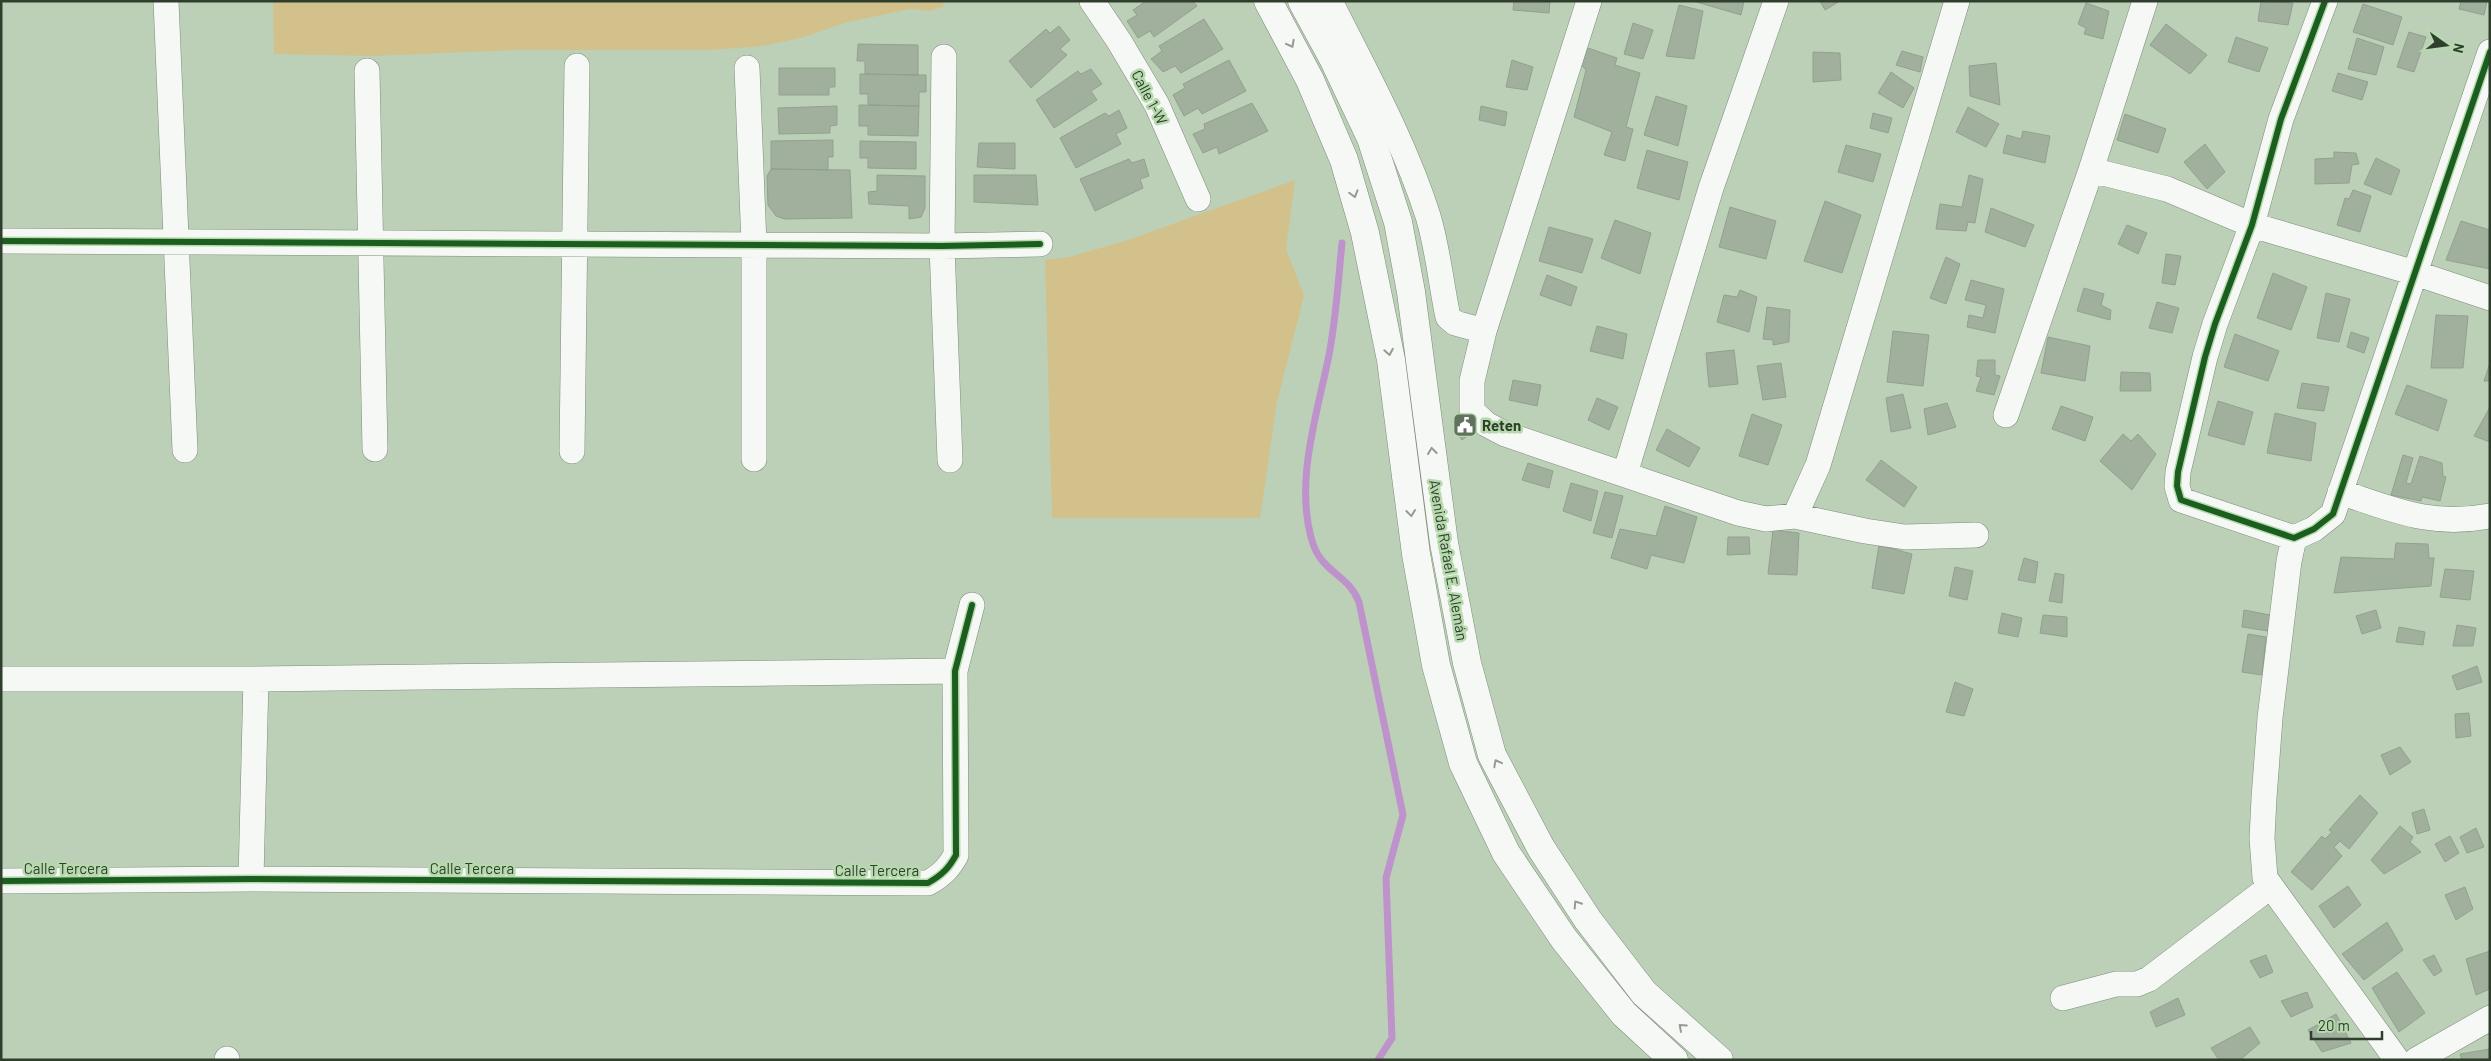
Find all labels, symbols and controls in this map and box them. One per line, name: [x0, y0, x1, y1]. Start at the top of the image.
north arrow: [2421, 20, 2471, 70]
one-way arrow: [1285, 39, 1295, 48]
text: N: [2450, 42, 2468, 55]
street label: Calle 1-W: [1128, 67, 1172, 127]
one-way arrow: [1348, 189, 1358, 197]
one-way arrow: [1384, 348, 1394, 357]
public building icon: Reten: [1452, 412, 1478, 438]
place label: Reten: [1482, 416, 1521, 434]
one-way arrow: [1427, 446, 1438, 454]
street label: Avenida Rafael E. Alemán: [1426, 478, 1472, 642]
one-way arrow: [1405, 510, 1416, 518]
one-way arrow: [1493, 760, 1503, 769]
street label: Calle Tercera: [24, 859, 108, 877]
street label: Calle Tercera: [430, 859, 514, 877]
street label: Calle Tercera: [835, 861, 919, 879]
one-way arrow: [1574, 900, 1584, 909]
scale bar: [2311, 1008, 2382, 1040]
text: 20 m: [2318, 1016, 2350, 1034]
one-way arrow: [1679, 1024, 1688, 1033]

